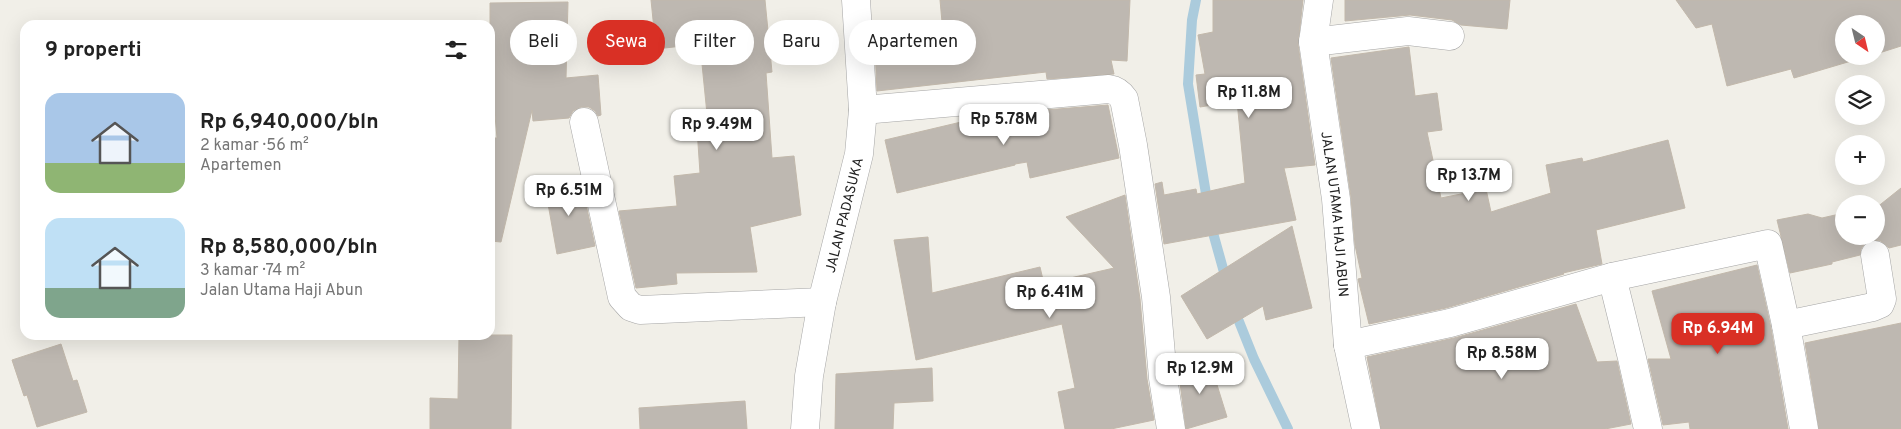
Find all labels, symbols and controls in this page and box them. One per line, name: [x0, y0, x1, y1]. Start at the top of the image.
north arrow: [1835, 15, 1885, 65]
map controls: [1835, 15, 1885, 245]
chip: Beli: [510, 20, 577, 65]
chip: Sewa: [587, 20, 665, 65]
chip: Filter: [675, 20, 754, 65]
chip: Baru: [764, 20, 839, 65]
chip: Apartemen: [849, 20, 976, 65]
icon: filters: [442, 36, 470, 64]
text: 9 properti: [45, 37, 142, 64]
button: layers: [1835, 75, 1885, 125]
pin: Rp 11.8M: [1197, 76, 1301, 119]
text: Rp 11.8M: [1217, 83, 1281, 103]
pin: Rp 5.78M: [952, 104, 1056, 146]
pin: Rp 9.49M: [665, 108, 769, 151]
text: Rp 6,940,000/bln: [200, 109, 379, 136]
text: Rp 5.78M: [970, 110, 1038, 130]
icon: home: [85, 113, 145, 173]
text: Rp 9.49M: [681, 115, 753, 135]
street label: JALAN UTAMA HAJI ABUN: [1316, 130, 1351, 298]
button: +: [1835, 135, 1885, 185]
text: 2 kamar · 56 m²: [200, 136, 309, 156]
text: Apartemen: [200, 156, 281, 176]
street label: JALAN PADASUKA: [823, 156, 868, 275]
pin: Rp 13.7M: [1417, 160, 1521, 202]
text: Rp 13.7M: [1437, 166, 1501, 186]
pin: Rp 6.51M: [517, 174, 621, 217]
text: Rp 6.51M: [535, 181, 603, 201]
button: −: [1835, 195, 1885, 245]
text: Rp 8,580,000/bln: [200, 234, 378, 261]
icon: home: [85, 238, 145, 298]
text: 3 kamar · 74 m²: [200, 261, 305, 281]
pin: Rp 6.41M: [998, 276, 1102, 319]
text: Jalan Utama Haji Abun: [200, 281, 363, 301]
text: Rp 6.41M: [1016, 283, 1084, 303]
pin: Rp 6.94M: [1666, 312, 1770, 355]
text: Rp 6.94M: [1682, 319, 1754, 339]
pin: Rp 8.58M: [1450, 338, 1554, 380]
text: Rp 8.58M: [1467, 344, 1537, 364]
pin: Rp 12.9M: [1148, 352, 1252, 395]
text: Rp 12.9M: [1166, 359, 1234, 379]

